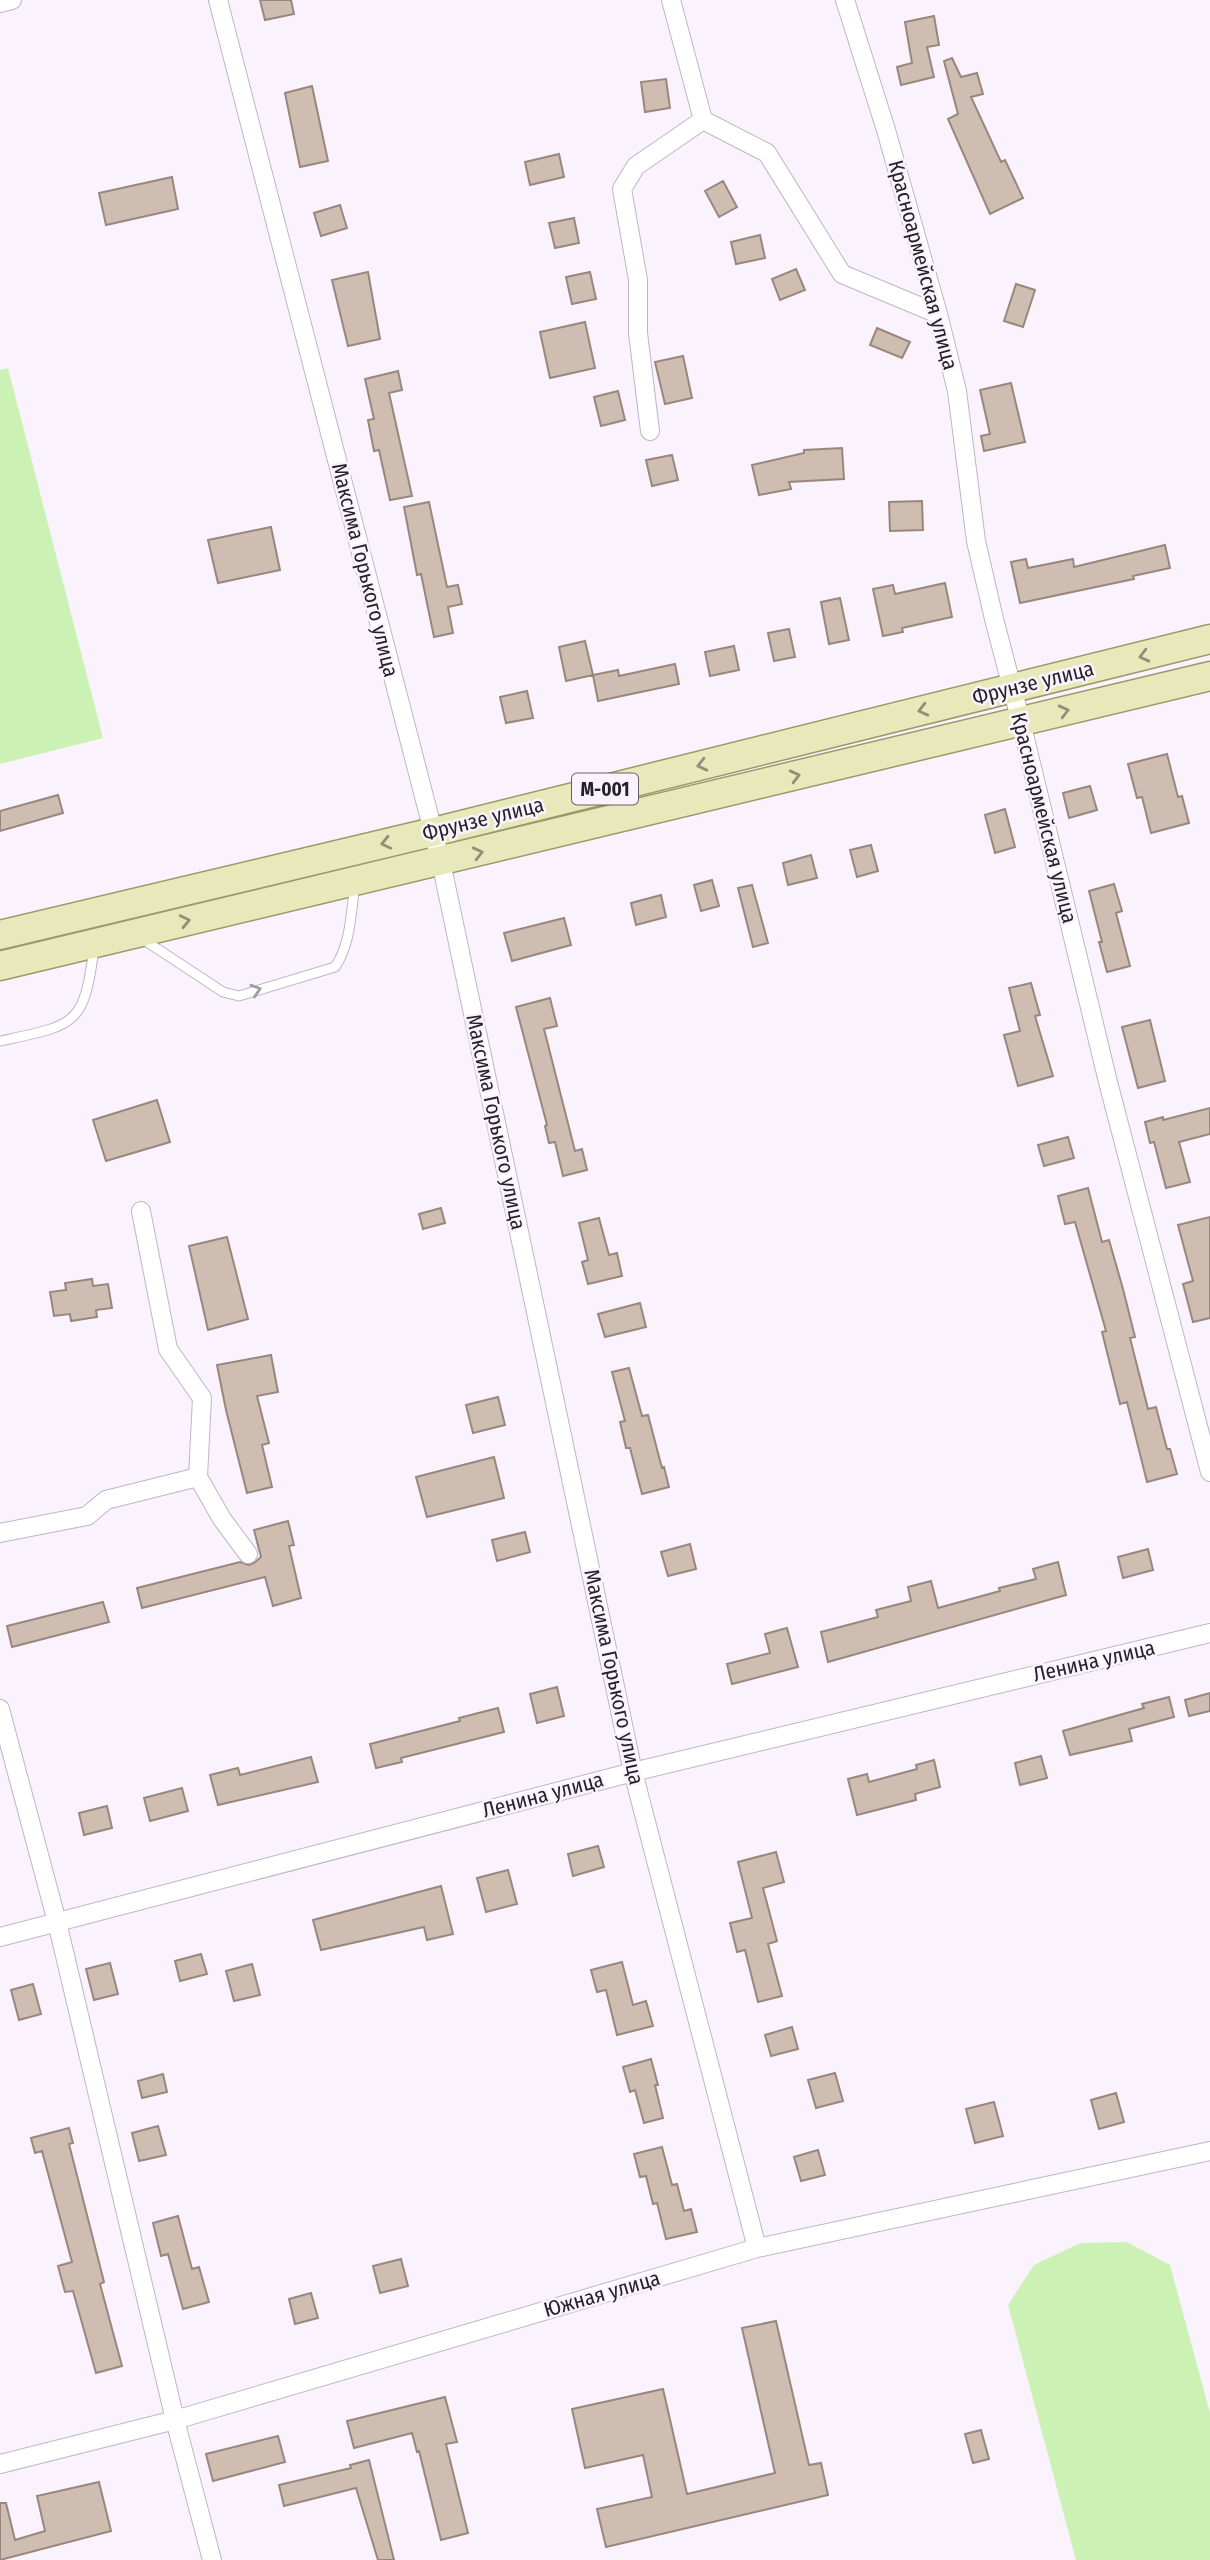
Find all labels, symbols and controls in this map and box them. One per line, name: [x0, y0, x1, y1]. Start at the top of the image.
street label: Красноармейская улица: [882, 157, 964, 373]
street label: Максима Горького улица: [326, 460, 404, 680]
one-way arrow: [1138, 647, 1150, 662]
street label: Фрунзе улица: [970, 655, 1096, 711]
one-way arrow: [917, 702, 929, 716]
one-way arrow: [1058, 705, 1070, 720]
street label: Красноармейская улица: [1005, 710, 1083, 926]
one-way arrow: [696, 757, 708, 771]
one-way arrow: [789, 770, 801, 784]
road number: M-001: [572, 774, 638, 804]
street label: Фрунзе улица: [420, 791, 546, 847]
one-way arrow: [380, 834, 392, 849]
one-way arrow: [472, 846, 484, 861]
one-way arrow: [179, 915, 191, 930]
one-way arrow: [250, 984, 262, 999]
street label: Максима Горького улица: [460, 1012, 532, 1232]
street label: Максима Горького улица: [578, 1567, 650, 1787]
street label: Ленина улица: [1031, 1634, 1157, 1688]
street label: Ленина улица: [480, 1766, 606, 1824]
street label: Южная улица: [541, 2265, 663, 2323]

